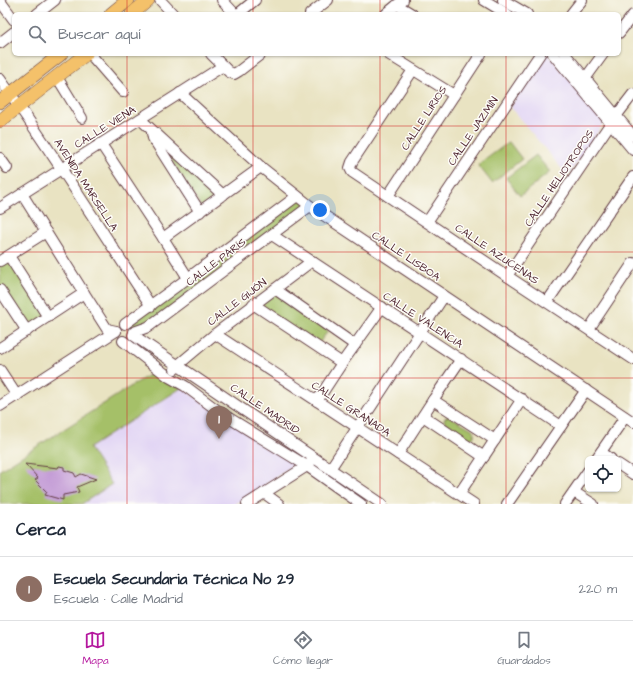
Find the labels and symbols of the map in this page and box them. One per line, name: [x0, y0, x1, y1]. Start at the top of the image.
street label: CALLE LIRIOS: [397, 83, 451, 153]
street label: CALLE JAZMÍN: [444, 94, 502, 168]
street label: CALLE VIENA: [71, 102, 139, 152]
street label: CALLE HELIOTROPOS: [521, 126, 597, 230]
street label: AVENIDA MARSELLA: [50, 136, 122, 234]
your location: [310, 200, 330, 220]
street label: CALLE AZUCENAS: [452, 220, 542, 288]
street label: CALLE LISBOA: [369, 228, 443, 284]
street label: CALLE PARÍS: [183, 234, 249, 290]
street label: CALLE GIJÓN: [204, 275, 270, 329]
street label: CALLE VALENCIA: [380, 289, 466, 351]
street label: CALLE GRANADA: [309, 378, 393, 440]
street label: CALLE MADRID: [227, 380, 303, 438]
pin: 1: [206, 406, 232, 439]

